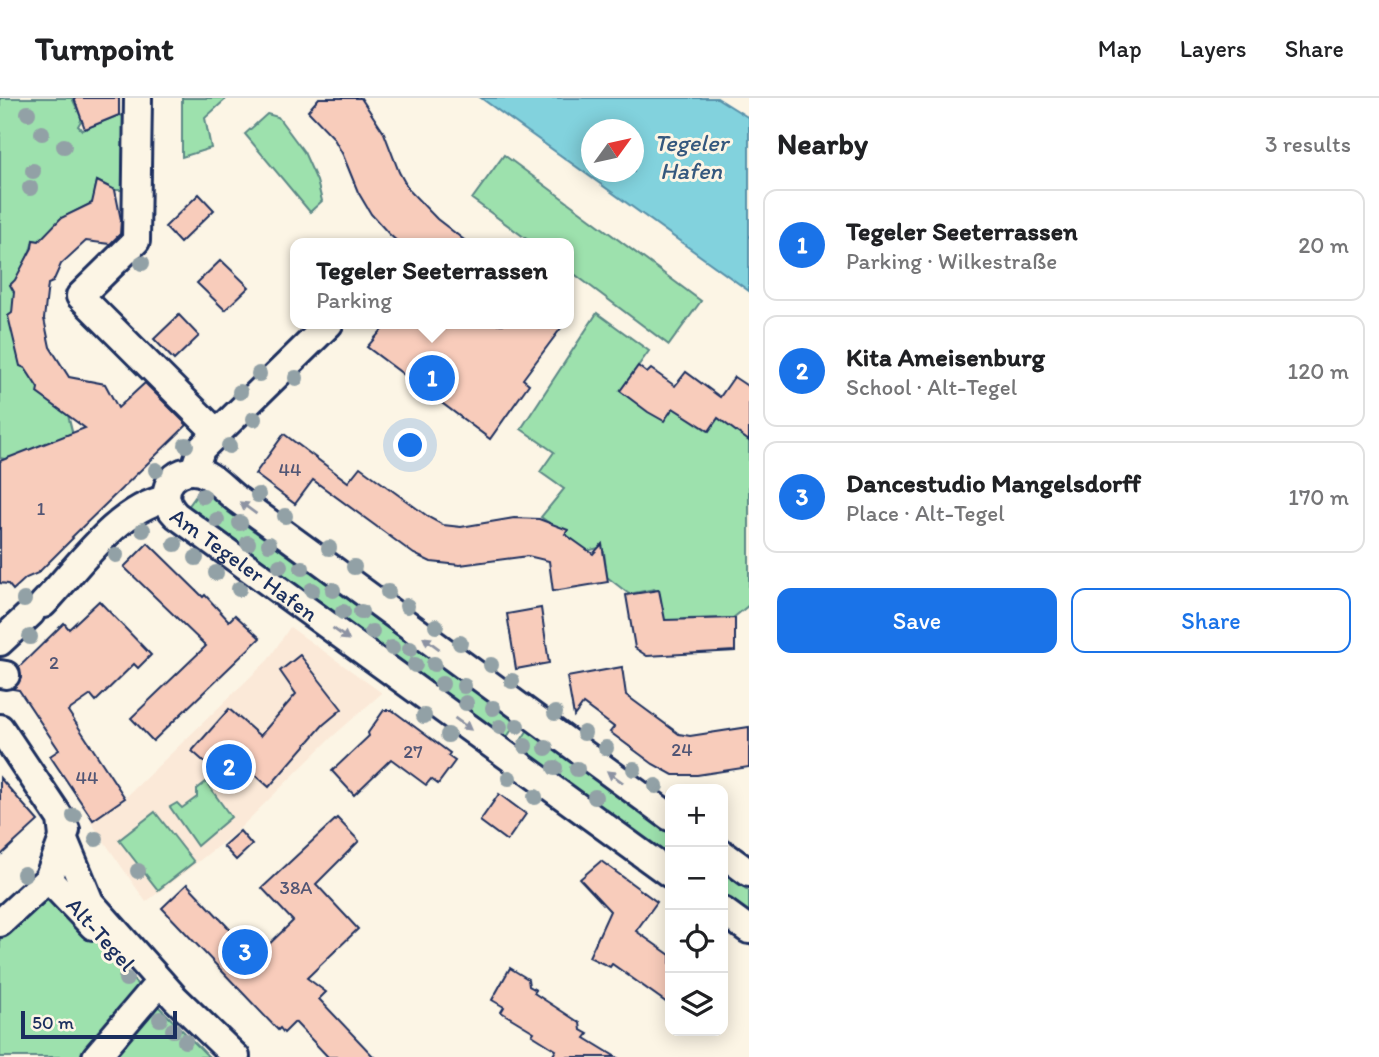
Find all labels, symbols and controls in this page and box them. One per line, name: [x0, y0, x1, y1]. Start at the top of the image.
text: Turnpoint: [35, 29, 174, 68]
text: Map: [1098, 34, 1142, 63]
text: Layers: [1180, 34, 1247, 63]
text: Share: [1285, 34, 1344, 63]
north arrow: [581, 119, 644, 182]
text: Nearby: [777, 125, 868, 162]
water label: Tegeler Hafen: [654, 128, 731, 185]
text: 3 results: [1265, 130, 1351, 158]
text: Tegeler Seeterrassen: [846, 215, 1078, 247]
text: 1: [797, 231, 807, 259]
text: 20 m: [1298, 231, 1349, 259]
popup: [290, 238, 574, 329]
text: Parking · Wilkestraße: [846, 247, 1057, 275]
text: Tegeler Seeterrassen: [316, 254, 548, 286]
text: Parking: [316, 286, 392, 314]
text: Kita Ameisenburg: [846, 341, 1045, 373]
pin: 1: [409, 352, 455, 404]
text: 2: [796, 357, 808, 385]
text: 120 m: [1288, 357, 1349, 385]
text: School · Alt-Tegel: [846, 373, 1017, 401]
your location: [393, 428, 427, 462]
house number: 44: [279, 458, 301, 481]
text: Dancestudio Mangelsdorff: [846, 467, 1141, 499]
text: 3: [796, 483, 808, 511]
text: 170 m: [1288, 483, 1349, 511]
house number: 1: [37, 497, 46, 520]
text: Place · Alt-Tegel: [846, 499, 1005, 527]
street label: Am Tegeler Hafen: [165, 501, 323, 628]
one-way arrow: [239, 501, 257, 515]
button: Save: [777, 588, 1057, 653]
button: Share: [1071, 588, 1351, 653]
one-way arrow: [332, 627, 350, 641]
one-way arrow: [422, 636, 440, 650]
house number: 2: [49, 651, 59, 674]
one-way arrow: [454, 717, 472, 731]
house number: 24: [671, 738, 693, 761]
house number: 27: [403, 740, 423, 763]
pin: 2: [206, 741, 252, 793]
house number: 44: [76, 766, 98, 789]
one-way arrow: [606, 770, 624, 784]
map controls: [665, 784, 728, 1036]
button: +: [665, 784, 728, 847]
button: −: [665, 847, 728, 910]
house number: 38A: [280, 876, 312, 899]
street label: Alt-Tegel: [61, 891, 142, 977]
button: locate: [665, 910, 728, 973]
pin: 3: [222, 926, 268, 978]
button: layers: [665, 973, 728, 1036]
scale bar: [21, 1008, 177, 1040]
text: 50 m: [32, 1011, 74, 1034]

